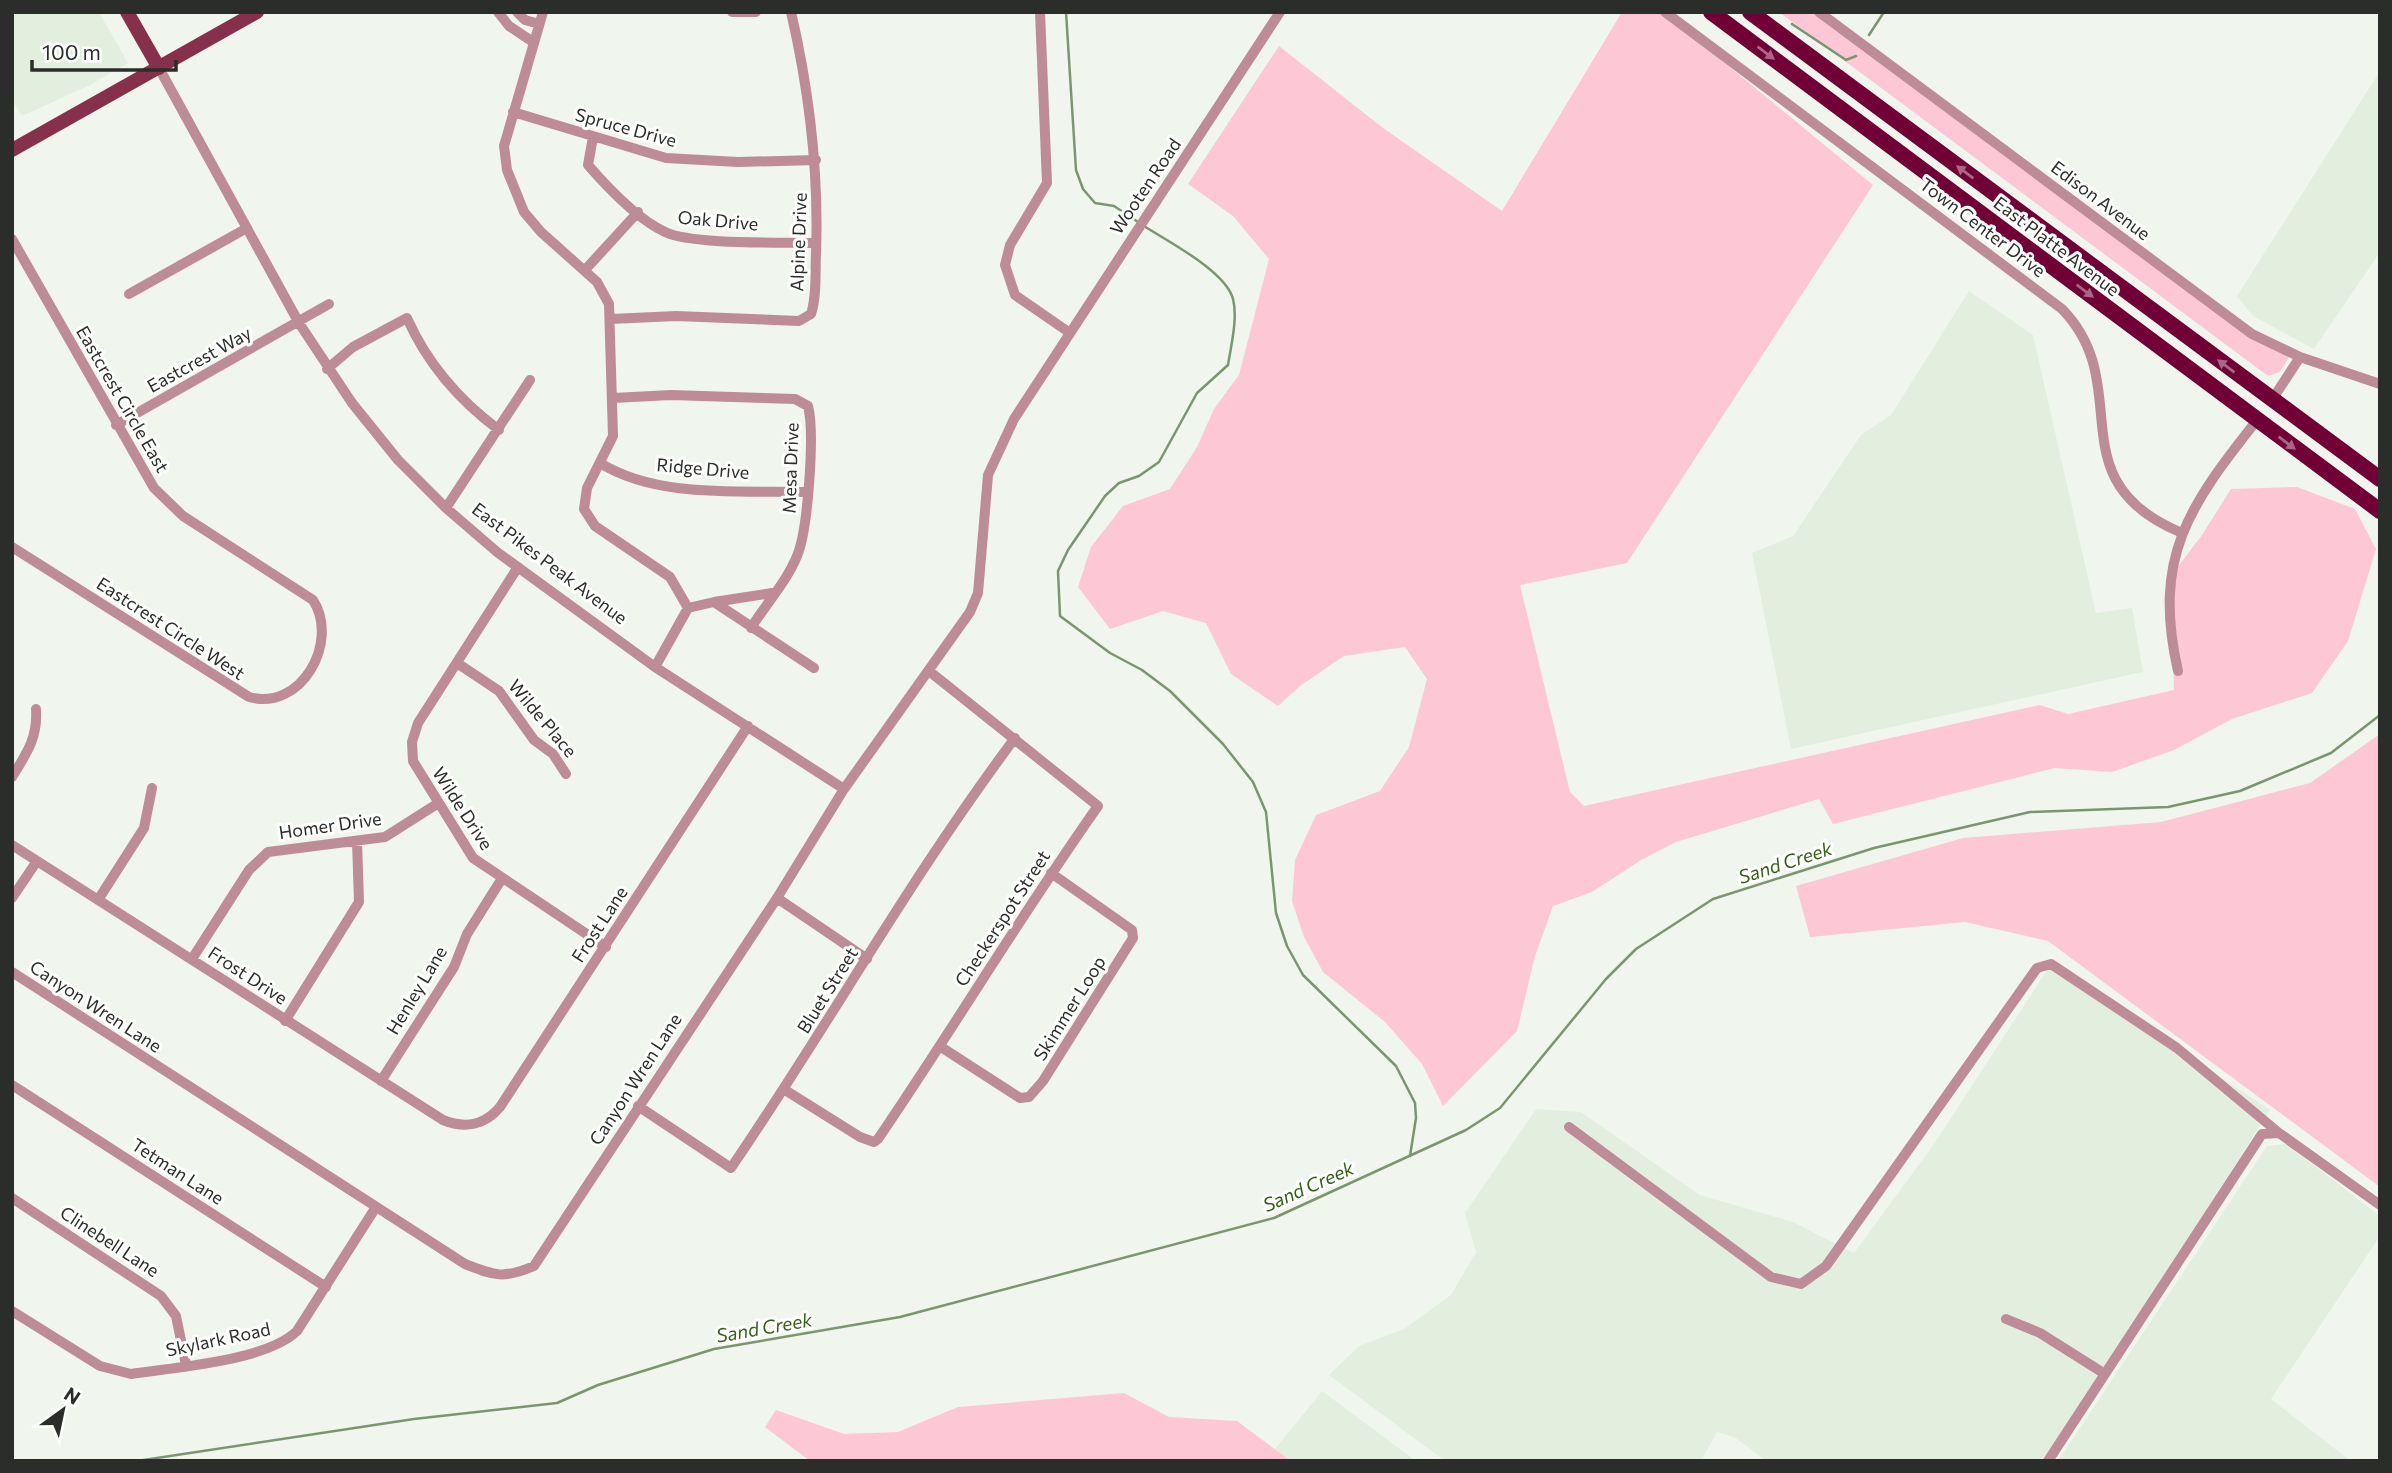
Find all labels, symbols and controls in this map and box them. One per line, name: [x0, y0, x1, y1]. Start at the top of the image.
scale bar: [32, 28, 175, 72]
text: 100 m: [42, 39, 101, 64]
one-way arrow: [1757, 46, 1775, 60]
street label: Spruce Drive: [573, 103, 679, 151]
street label: Wooten Road: [1105, 134, 1185, 238]
street label: Edison Avenue: [2047, 156, 2155, 244]
one-way arrow: [1956, 165, 1974, 179]
street label: Town Center Drive: [1916, 173, 2050, 281]
street label: East Platte Avenue: [1990, 191, 2124, 301]
street label: Alpine Drive: [785, 192, 811, 292]
street label: Oak Drive: [677, 206, 759, 234]
one-way arrow: [2076, 284, 2094, 299]
street label: Eastcrest Way: [143, 321, 255, 397]
street label: Eastcrest Circle East: [72, 322, 174, 476]
one-way arrow: [2217, 359, 2235, 373]
street label: Mesa Drive: [777, 422, 803, 514]
one-way arrow: [2278, 435, 2296, 449]
street label: Ridge Drive: [656, 453, 750, 483]
street label: East Pikes Peak Avenue: [468, 497, 632, 629]
street label: Eastcrest Circle West: [93, 572, 249, 684]
street label: Wilde Place: [504, 675, 582, 761]
street label: Wilde Drive: [428, 762, 498, 854]
street label: Homer Drive: [277, 807, 383, 843]
water label: Sand Creek: [1735, 836, 1835, 888]
street label: Checkerspot Street: [950, 846, 1054, 990]
street label: Frost Lane: [566, 882, 632, 966]
street label: Frost Drive: [204, 941, 292, 1009]
street label: Henley Lane: [381, 942, 451, 1038]
street label: Bluet Street: [792, 943, 862, 1037]
street label: Skimmer Loop: [1028, 952, 1110, 1064]
street label: Canyon Wren Lane: [26, 955, 166, 1057]
street label: Canyon Wren Lane: [584, 1009, 686, 1149]
street label: Tetman Lane: [128, 1133, 228, 1209]
water label: Sand Creek: [1259, 1155, 1358, 1216]
street label: Clinebell Lane: [56, 1201, 164, 1281]
water label: Sand Creek: [714, 1307, 815, 1347]
street label: Skylark Road: [164, 1317, 272, 1361]
north arrow: [28, 1375, 98, 1445]
text: N: [60, 1382, 85, 1409]

